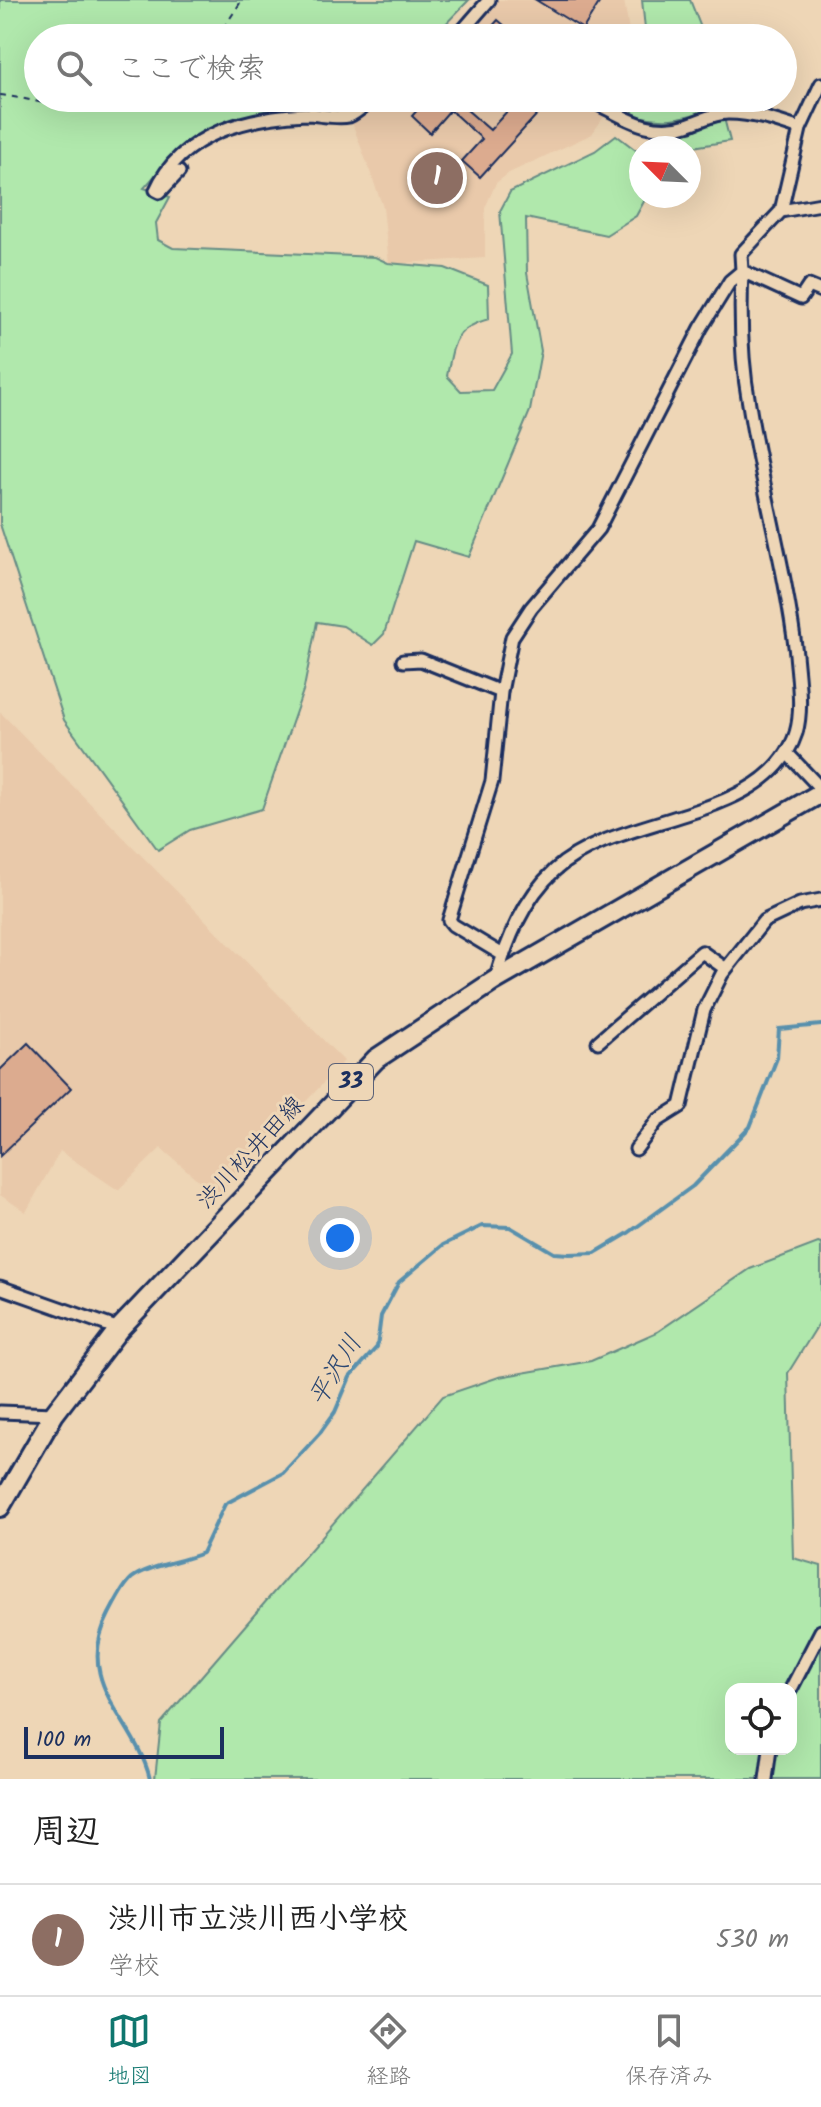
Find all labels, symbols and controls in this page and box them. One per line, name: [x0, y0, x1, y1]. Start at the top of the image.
search box: [24, 24, 797, 112]
icon: search: [52, 46, 96, 90]
text: ここで検索: [116, 46, 266, 94]
north arrow: [629, 136, 701, 208]
pin: 1: [411, 148, 463, 208]
road number: 33: [329, 1064, 373, 1100]
street label: 渋川松井田線: [188, 1087, 314, 1219]
your location: [320, 1218, 360, 1258]
water label: 平沢川: [298, 1327, 374, 1415]
map controls: [725, 1683, 797, 1755]
button: locate: [725, 1683, 797, 1755]
scale bar: [24, 1723, 224, 1759]
text: 100 m: [36, 1723, 91, 1758]
text: 周辺: [32, 1806, 100, 1860]
text: 渋川市立渋川西小学校: [108, 1896, 408, 1944]
text: 1: [54, 1919, 62, 1961]
text: 530 m: [716, 1919, 789, 1961]
text: 学校: [108, 1946, 160, 1988]
tab: 地図: [107, 2009, 152, 2095]
tab: 経路: [366, 2009, 411, 2095]
tab: 保存済み: [625, 2009, 714, 2095]

